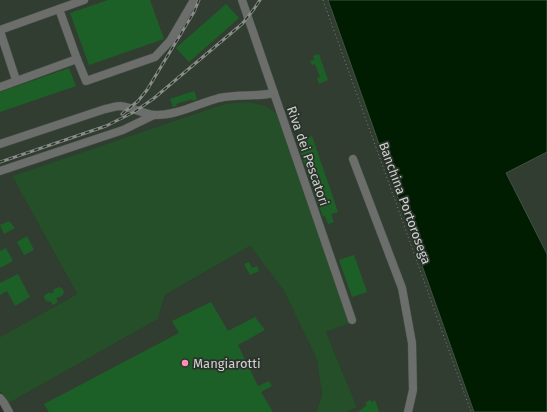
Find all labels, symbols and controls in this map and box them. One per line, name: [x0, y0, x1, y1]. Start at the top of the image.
street label: Riva dei Pescatori: [284, 104, 332, 208]
street label: Banchina Portorosega: [376, 140, 434, 266]
place label: Mangiarotti: [193, 356, 261, 371]
marker: Mangiarotti: [180, 358, 190, 368]

